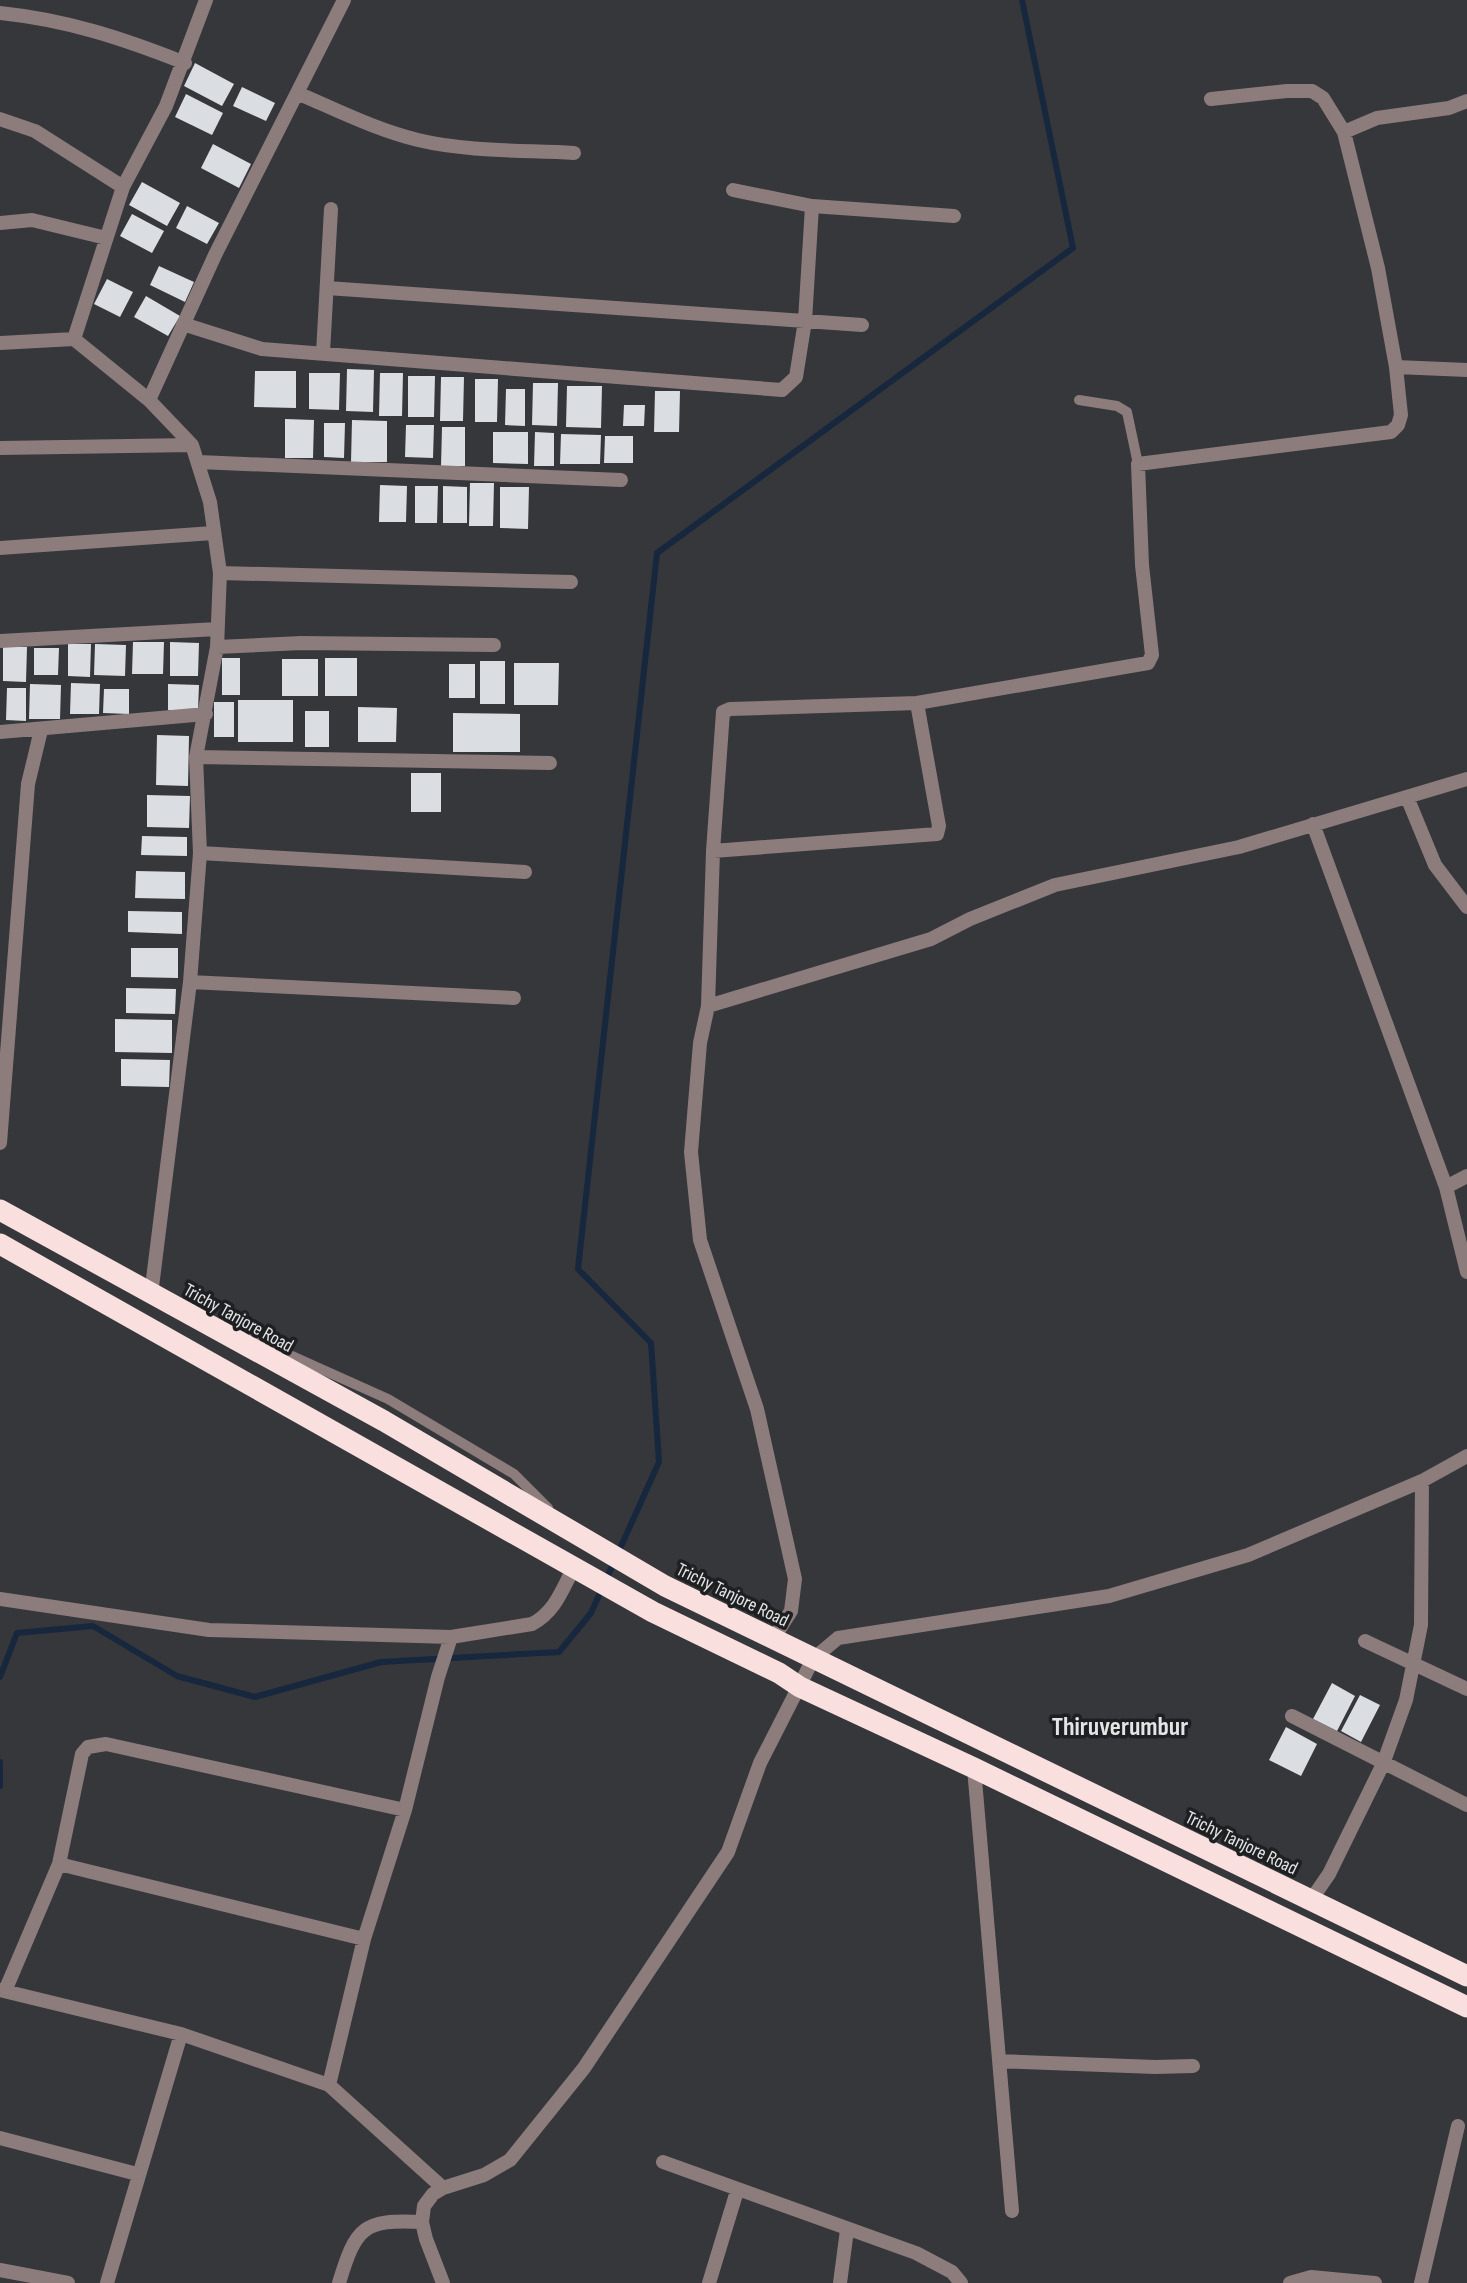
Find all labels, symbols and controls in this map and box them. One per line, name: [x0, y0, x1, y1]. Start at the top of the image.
street label: Trichy Tanjore Road: [179, 1279, 297, 1358]
street label: Trichy Tanjore Road: [672, 1558, 792, 1632]
district label: Thiruverumbur: [1052, 1712, 1188, 1743]
street label: Trichy Tanjore Road: [1181, 1806, 1301, 1880]

